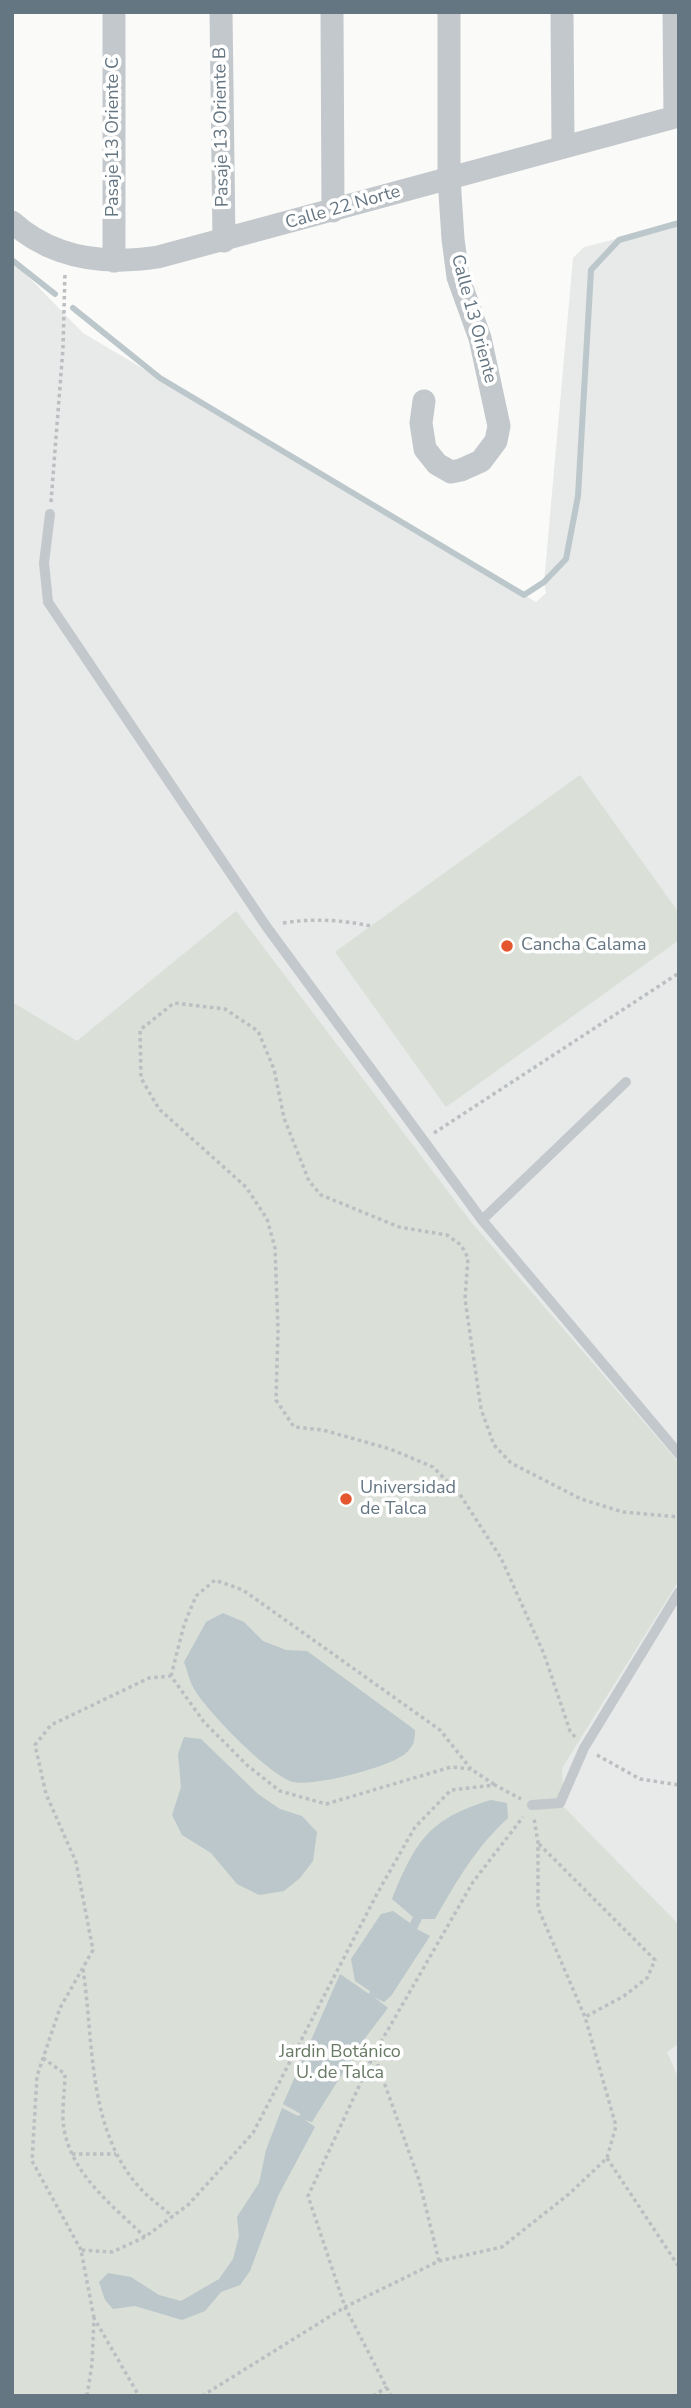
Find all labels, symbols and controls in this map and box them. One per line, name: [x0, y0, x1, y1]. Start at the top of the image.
street label: Pasaje 13 Oriente B: [210, 47, 234, 207]
street label: Pasaje 13 Oriente C: [103, 57, 125, 217]
street label: Calle 22 Norte: [283, 181, 403, 235]
street label: Calle 13 Oriente: [445, 252, 501, 386]
place label: Cancha Calama: [521, 935, 646, 957]
marker: Cancha Calama: [499, 938, 515, 954]
place label: Universidad de Talca: [360, 1478, 456, 1520]
marker: Universidad de Talca: [338, 1491, 354, 1507]
park label: Jardin Botánico U. de Talca: [279, 2042, 401, 2084]

